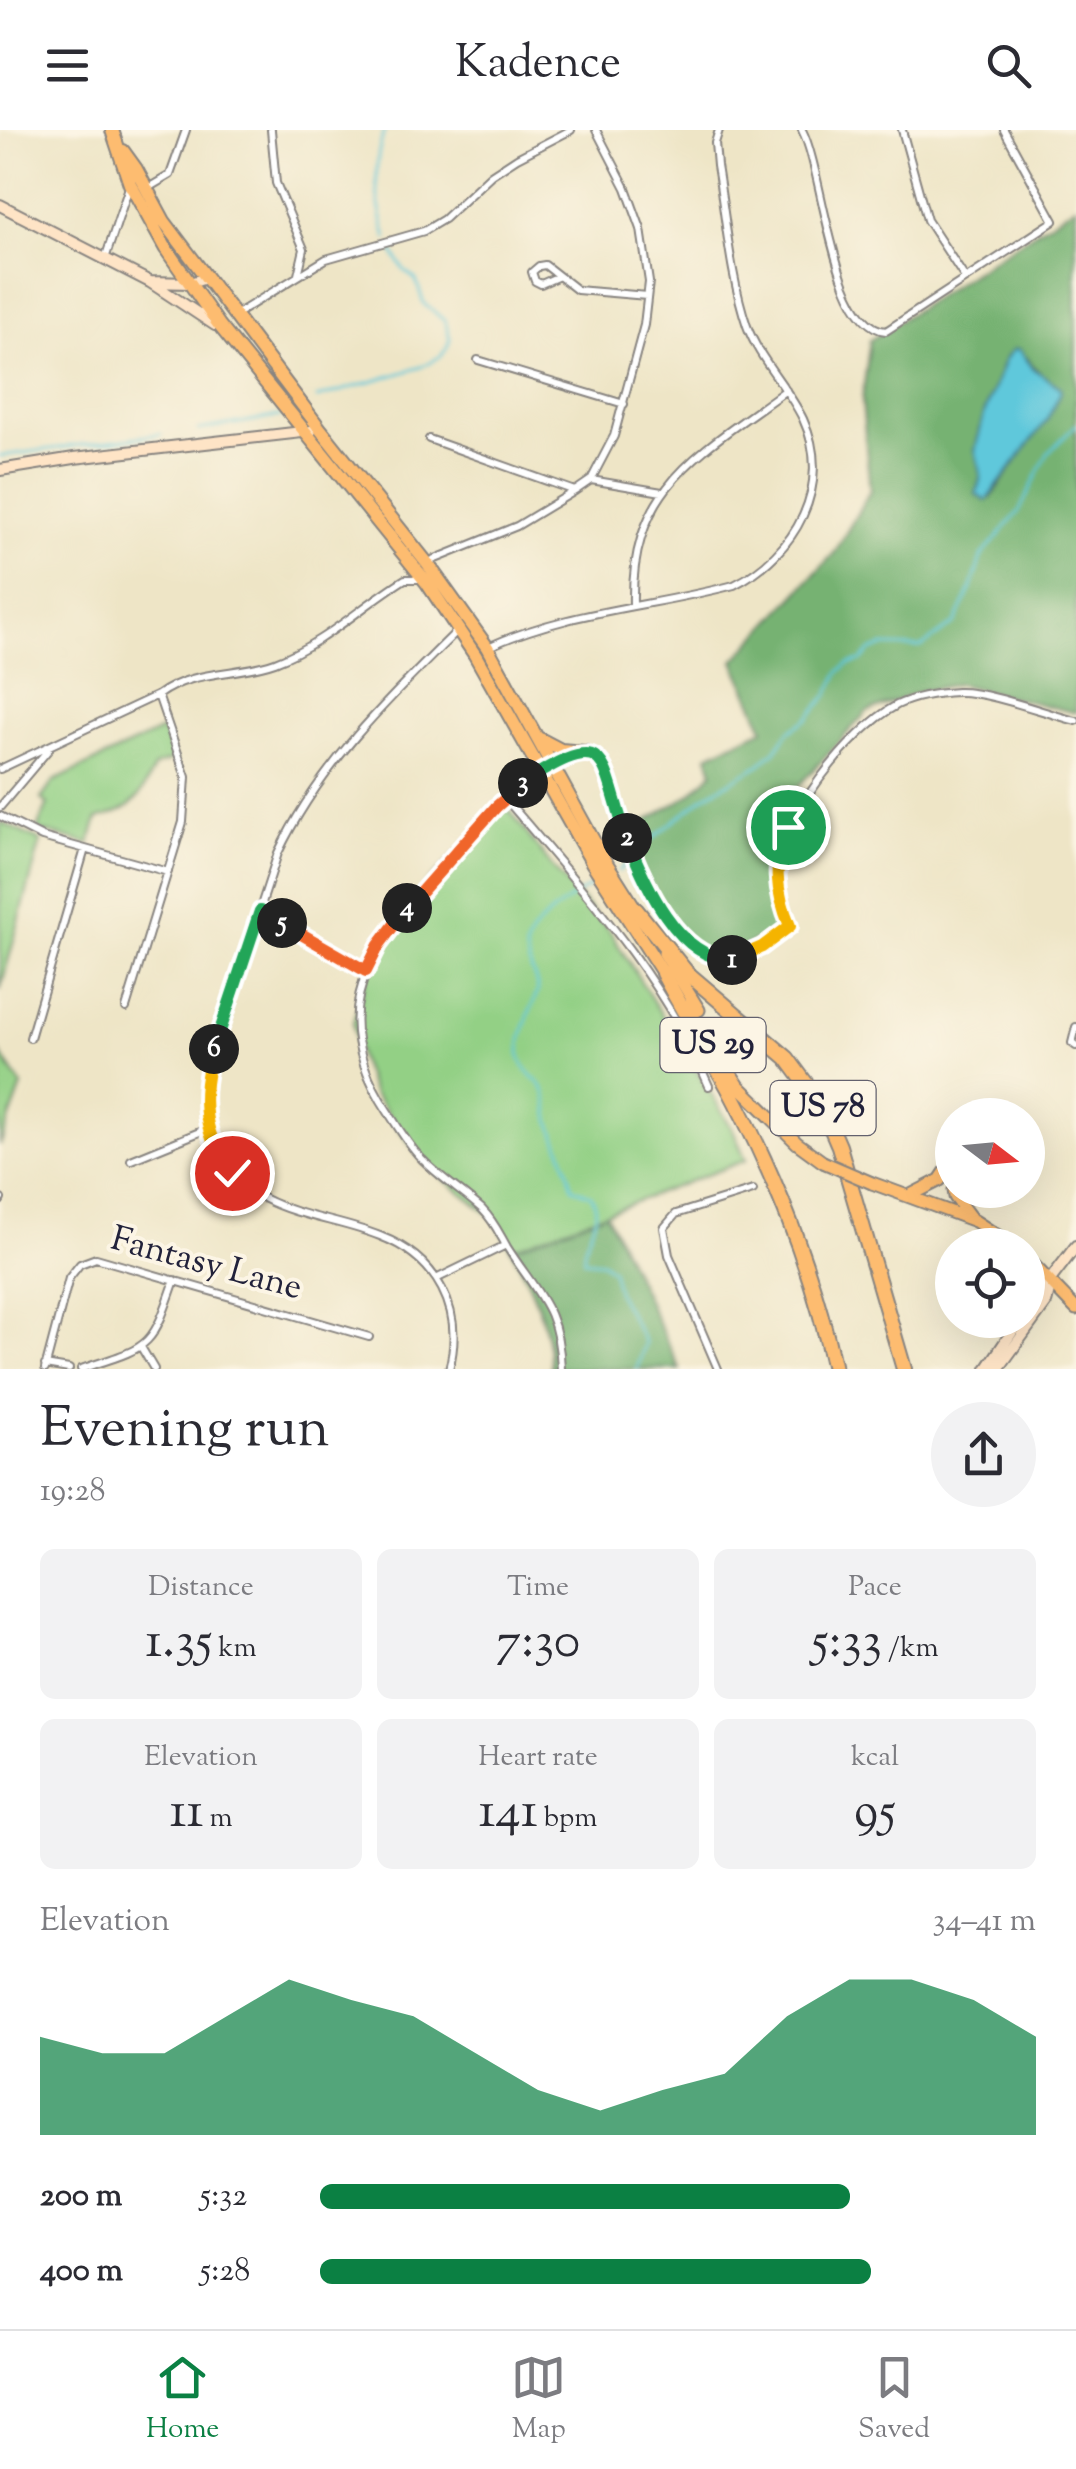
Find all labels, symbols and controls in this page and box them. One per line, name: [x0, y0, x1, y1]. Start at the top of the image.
text: Kadence: [455, 33, 621, 98]
icon: menu: [40, 38, 95, 93]
icon: search: [981, 38, 1036, 93]
pin: 3: [498, 758, 548, 808]
text: 3: [517, 763, 529, 803]
pin: [746, 785, 831, 870]
icon: arrive: [761, 800, 816, 855]
pin: 2: [602, 813, 652, 863]
text: 2: [620, 818, 634, 858]
pin: 4: [382, 883, 432, 933]
text: 4: [400, 888, 414, 928]
pin: 5: [257, 898, 307, 948]
text: 5: [277, 903, 287, 943]
pin: 1: [707, 935, 757, 985]
text: 1: [727, 940, 737, 980]
road number: US 29: [660, 1018, 766, 1072]
pin: 6: [189, 1024, 239, 1074]
text: 6: [207, 1029, 221, 1069]
road number: US 78: [770, 1081, 876, 1135]
north arrow: [935, 1098, 1045, 1208]
map controls: [935, 1098, 1045, 1338]
pin: [190, 1131, 275, 1216]
icon: check: [205, 1146, 260, 1201]
street label: Fantasy Lane: [105, 1215, 307, 1315]
button: locate: [935, 1228, 1045, 1338]
text: Evening run: [40, 1392, 329, 1471]
button: share: [931, 1402, 1036, 1507]
text: 19:28: [40, 1469, 105, 1515]
text: Distance: [148, 1568, 254, 1608]
text: Time: [507, 1568, 569, 1608]
text: Pace: [848, 1568, 902, 1608]
text: 1.35: [145, 1608, 212, 1680]
text: 7:30: [496, 1608, 580, 1680]
text: 5:33: [811, 1608, 882, 1680]
text: km: [212, 1629, 257, 1669]
text: /km: [882, 1629, 939, 1669]
text: Elevation: [144, 1738, 258, 1778]
text: Heart rate: [478, 1738, 598, 1778]
text: kcal: [851, 1738, 899, 1778]
text: 11: [169, 1778, 203, 1850]
text: 141: [479, 1778, 538, 1850]
text: 95: [854, 1778, 896, 1850]
text: m: [203, 1799, 233, 1839]
text: bpm: [538, 1799, 597, 1839]
text: Elevation: [40, 1899, 170, 1945]
text: 34–41 m: [933, 1899, 1036, 1945]
text: 200 m: [40, 2174, 122, 2220]
text: 5:32: [200, 2174, 247, 2220]
text: 400 m: [40, 2249, 123, 2295]
text: 5:28: [200, 2249, 250, 2295]
tab: Home: [146, 2350, 219, 2450]
tab: Map: [511, 2350, 566, 2450]
tab: Saved: [858, 2350, 930, 2450]

